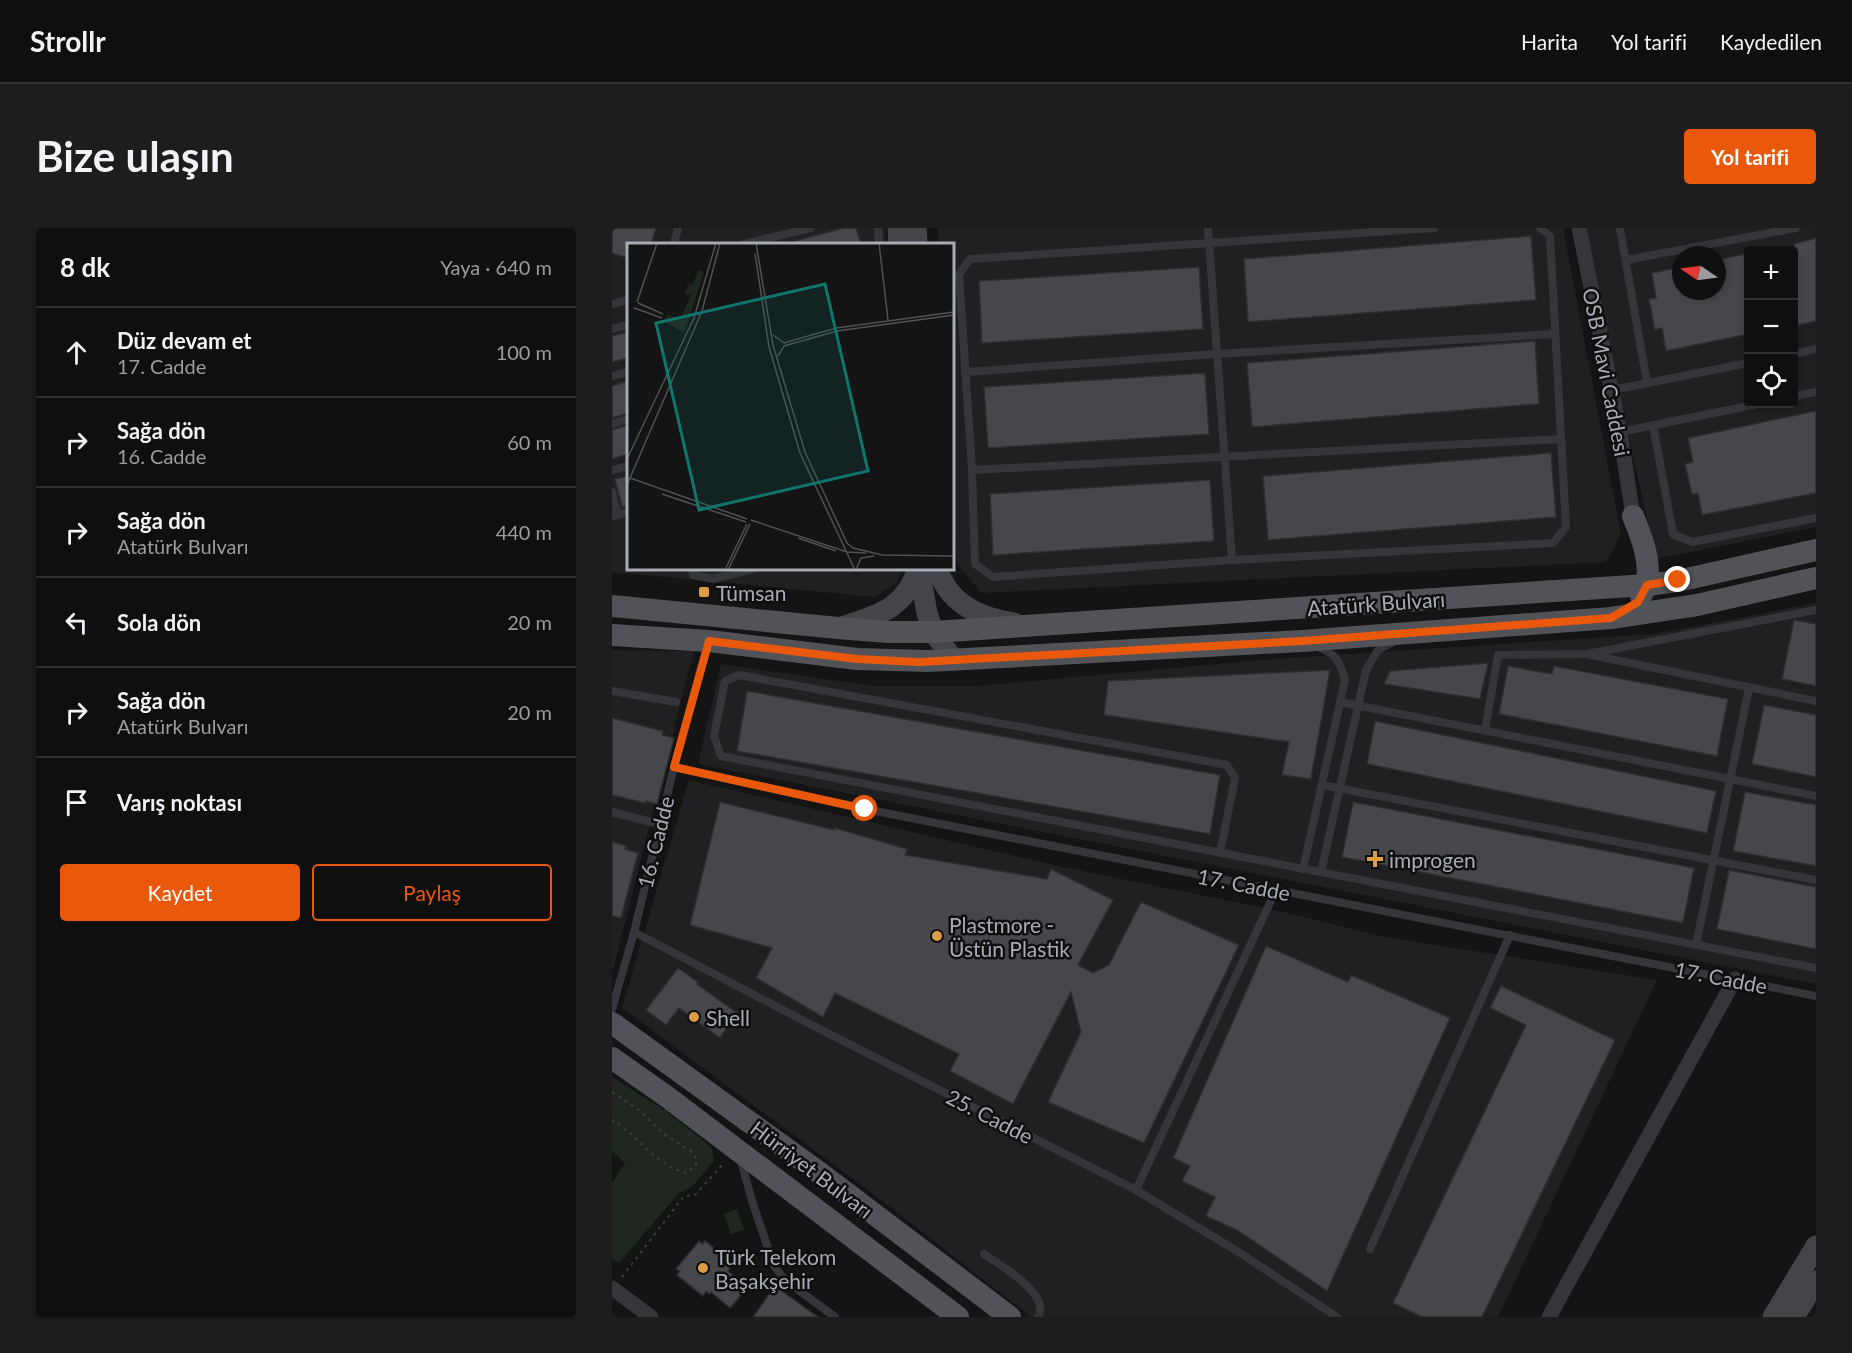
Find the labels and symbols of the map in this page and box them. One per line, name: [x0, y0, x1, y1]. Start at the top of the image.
inset map: [627, 243, 954, 570]
north arrow: [1672, 246, 1726, 300]
street label: OSB Mavi Caddesi: [1578, 286, 1636, 458]
route end: [1664, 566, 1690, 592]
place label: Tümsan: [716, 580, 786, 605]
marker: Tümsan: [697, 585, 711, 599]
street label: Atatürk Bulvarı: [1306, 586, 1446, 620]
street label: 16. Cadde: [632, 793, 678, 891]
route start: [851, 795, 877, 821]
place label: improgen: [1389, 847, 1476, 872]
marker: improgen: [1366, 850, 1384, 868]
street label: 17. Cadde: [1196, 863, 1292, 905]
place label: Plastmore - Üstün Plastik: [949, 912, 1070, 961]
marker: Plastmore - Üstün Plastik: [930, 929, 944, 943]
street label: 17. Cadde: [1673, 956, 1769, 998]
place label: Shell: [706, 1005, 750, 1030]
marker: Shell: [687, 1010, 701, 1024]
street label: 25. Cadde: [943, 1084, 1037, 1148]
street label: Hürriyet Bulvarı: [746, 1115, 878, 1223]
place label: Türk Telekom Başakşehir: [715, 1244, 836, 1293]
marker: Türk Telekom Başakşehir: [696, 1261, 710, 1275]

